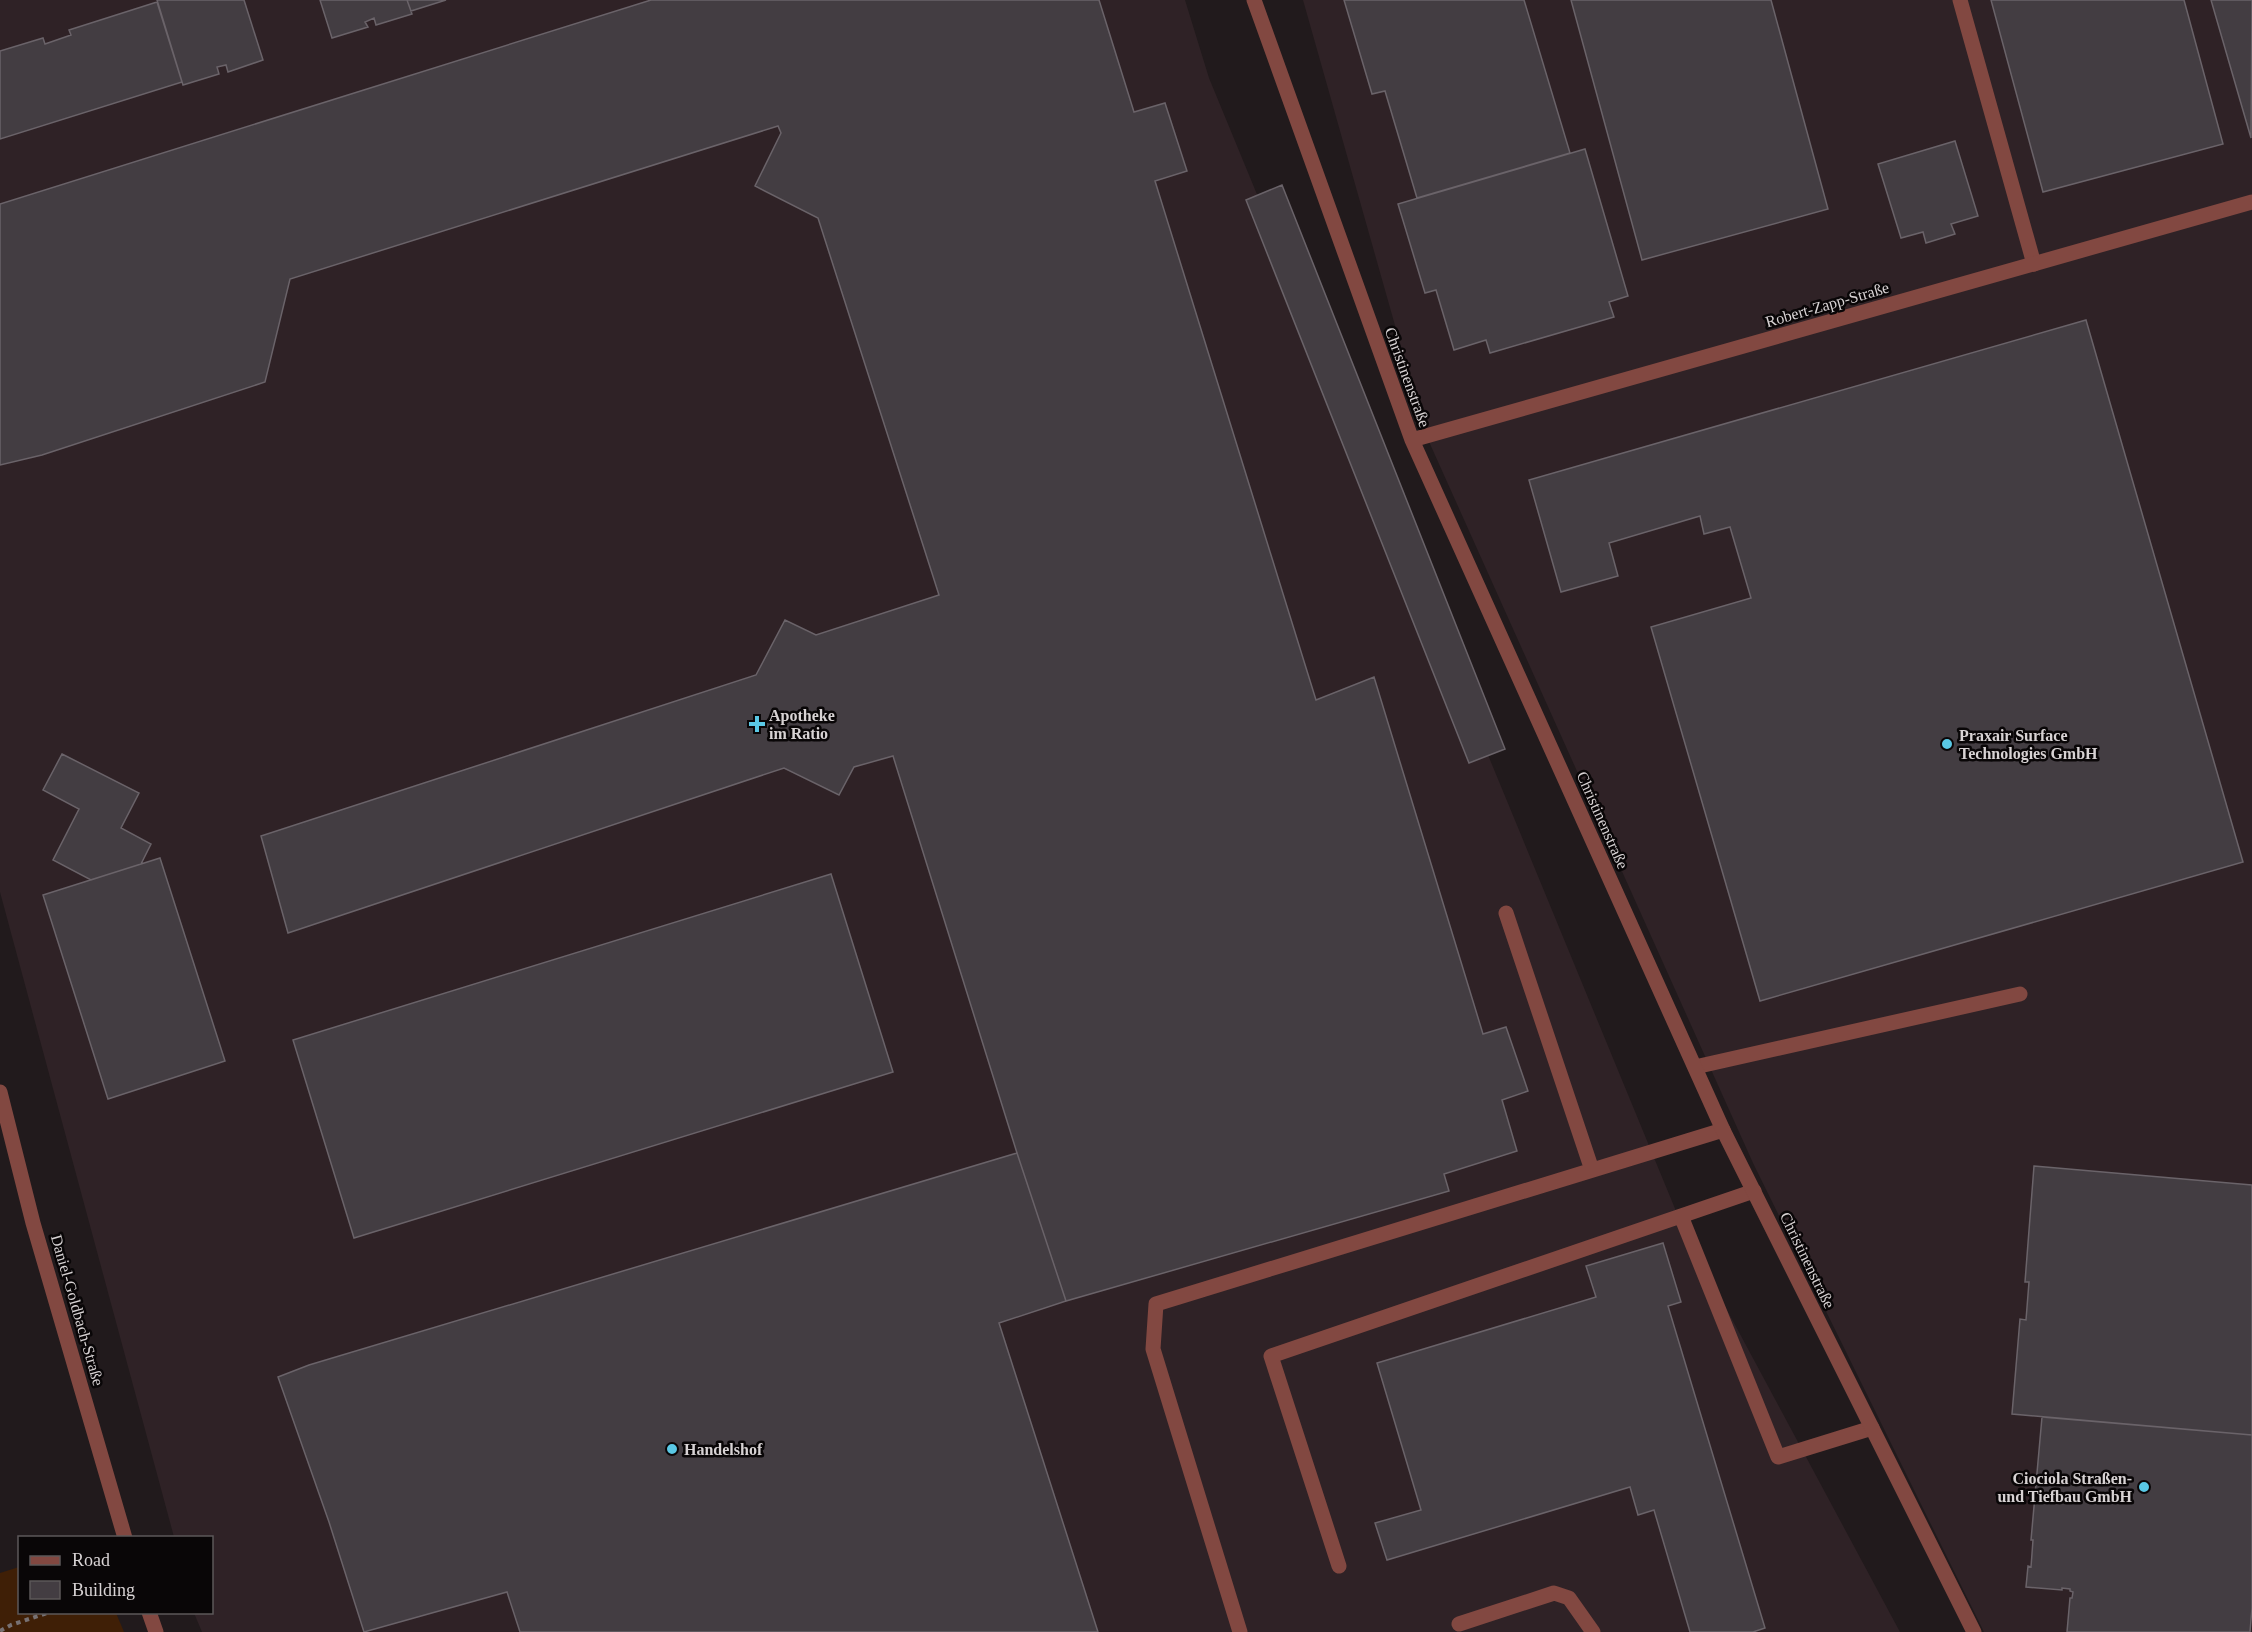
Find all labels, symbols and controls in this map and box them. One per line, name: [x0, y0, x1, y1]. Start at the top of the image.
street label: Robert-Zapp-Straße: [1763, 279, 1891, 331]
street label: Christinenstraße: [1382, 325, 1433, 429]
place label: Apotheke im Ratio: [769, 707, 835, 742]
marker: Apotheke im Ratio: [750, 717, 764, 731]
place label: Praxair Surface Technologies GmbH: [1959, 727, 2098, 763]
marker: Praxair Surface Technologies GmbH: [1940, 737, 1954, 751]
street label: Christinenstraße: [1573, 769, 1632, 872]
street label: Christinenstraße: [1777, 1209, 1838, 1311]
street label: Daniel-Goldbach-Straße: [48, 1233, 107, 1388]
place label: Handelshof: [684, 1441, 763, 1458]
marker: Handelshof: [665, 1442, 679, 1456]
place label: Ciociola Straßen- und Tiefbau GmbH: [1997, 1470, 2133, 1505]
marker: Ciociola Straßen- und Tiefbau GmbH: [2137, 1480, 2151, 1494]
legend: [18, 1536, 213, 1614]
text: Road: [72, 1550, 110, 1570]
text: Building: [72, 1580, 135, 1600]

